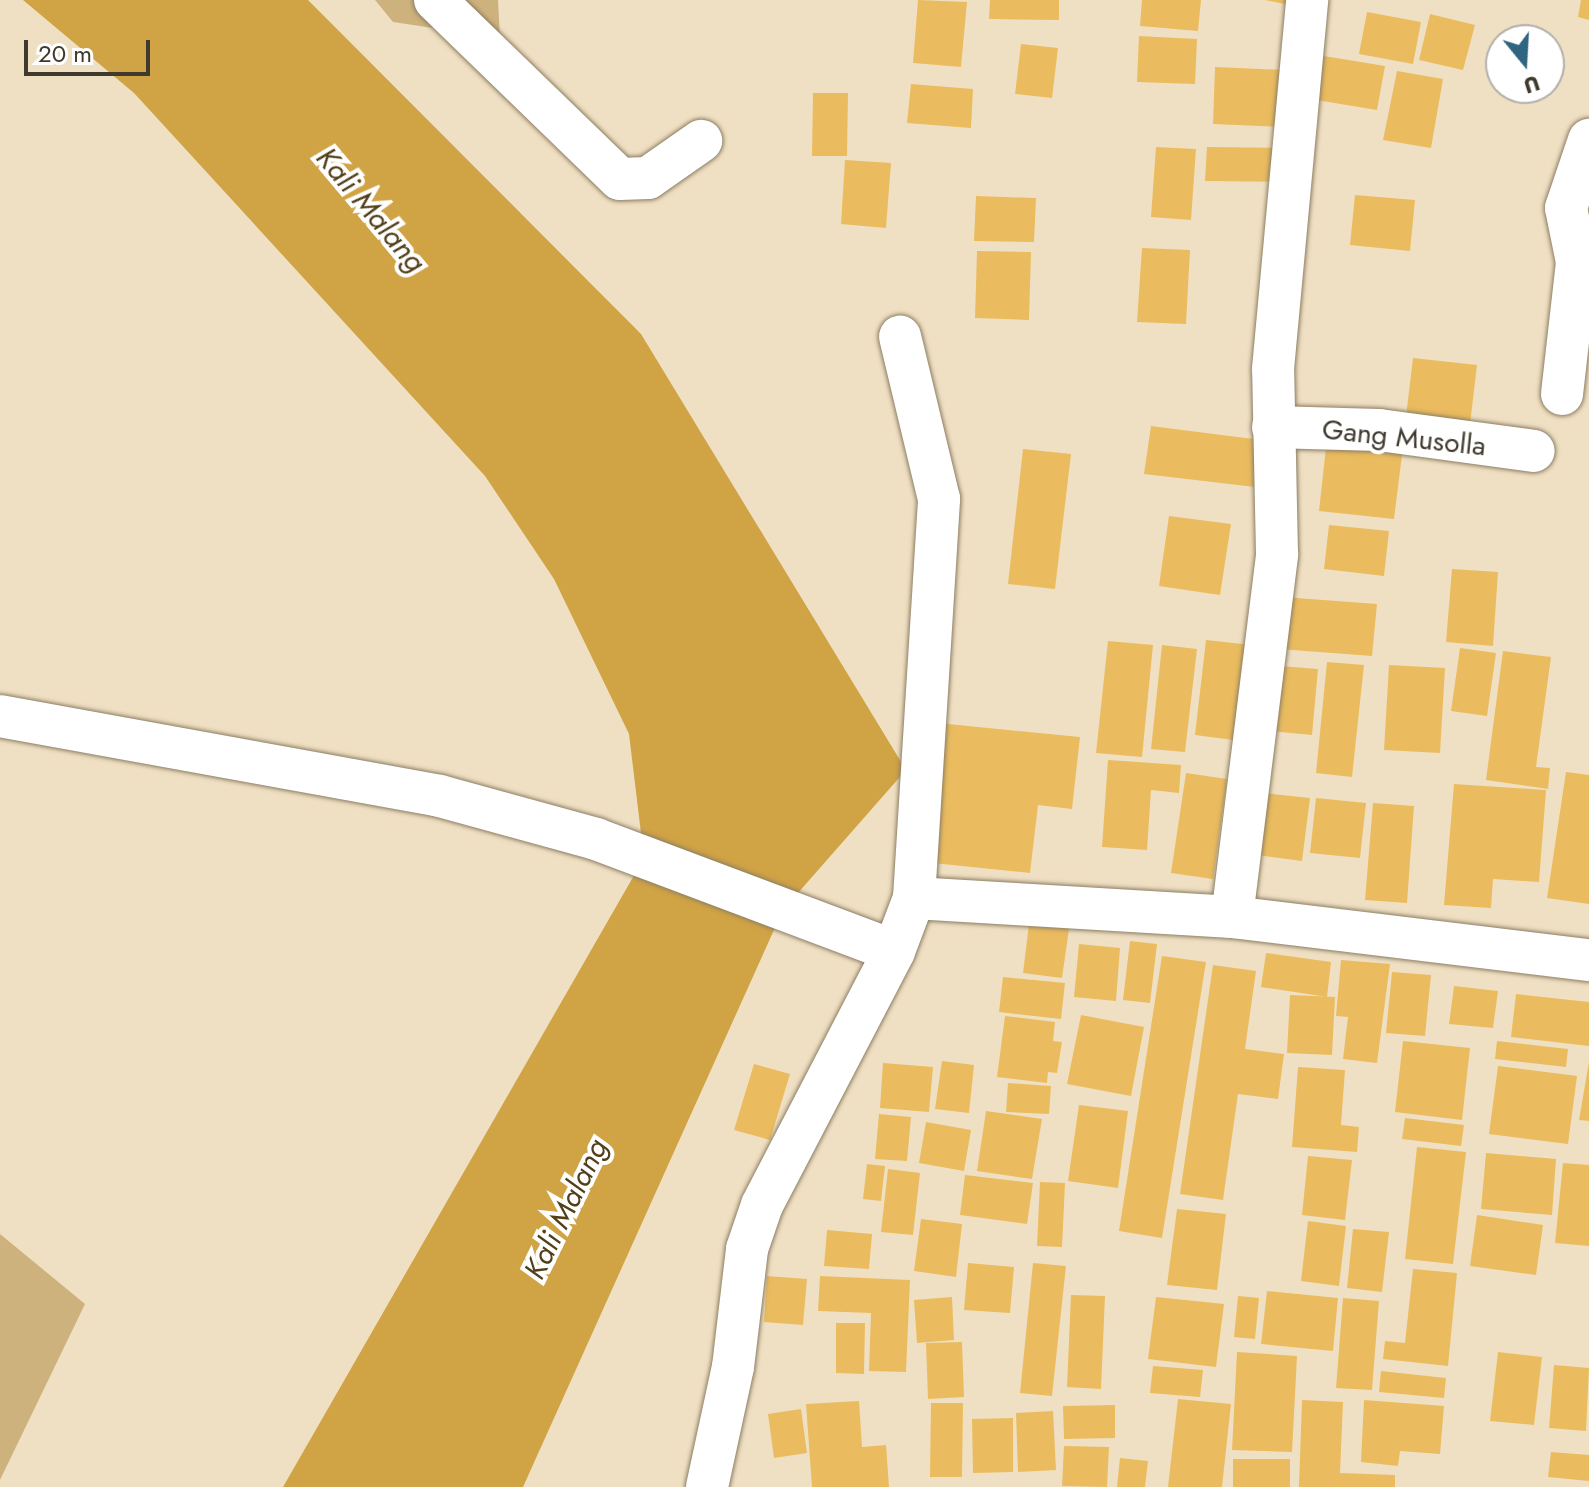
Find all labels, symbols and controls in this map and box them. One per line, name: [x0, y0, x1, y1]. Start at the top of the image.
scale bar: [28, 24, 154, 74]
north arrow: [1485, 24, 1565, 104]
text: 20 m: [38, 36, 92, 71]
text: U: [1520, 67, 1544, 103]
water label: Kali Malang: [308, 140, 434, 280]
street label: Gang Musolla: [1320, 413, 1488, 463]
water label: Kali Malang: [517, 1133, 615, 1285]

